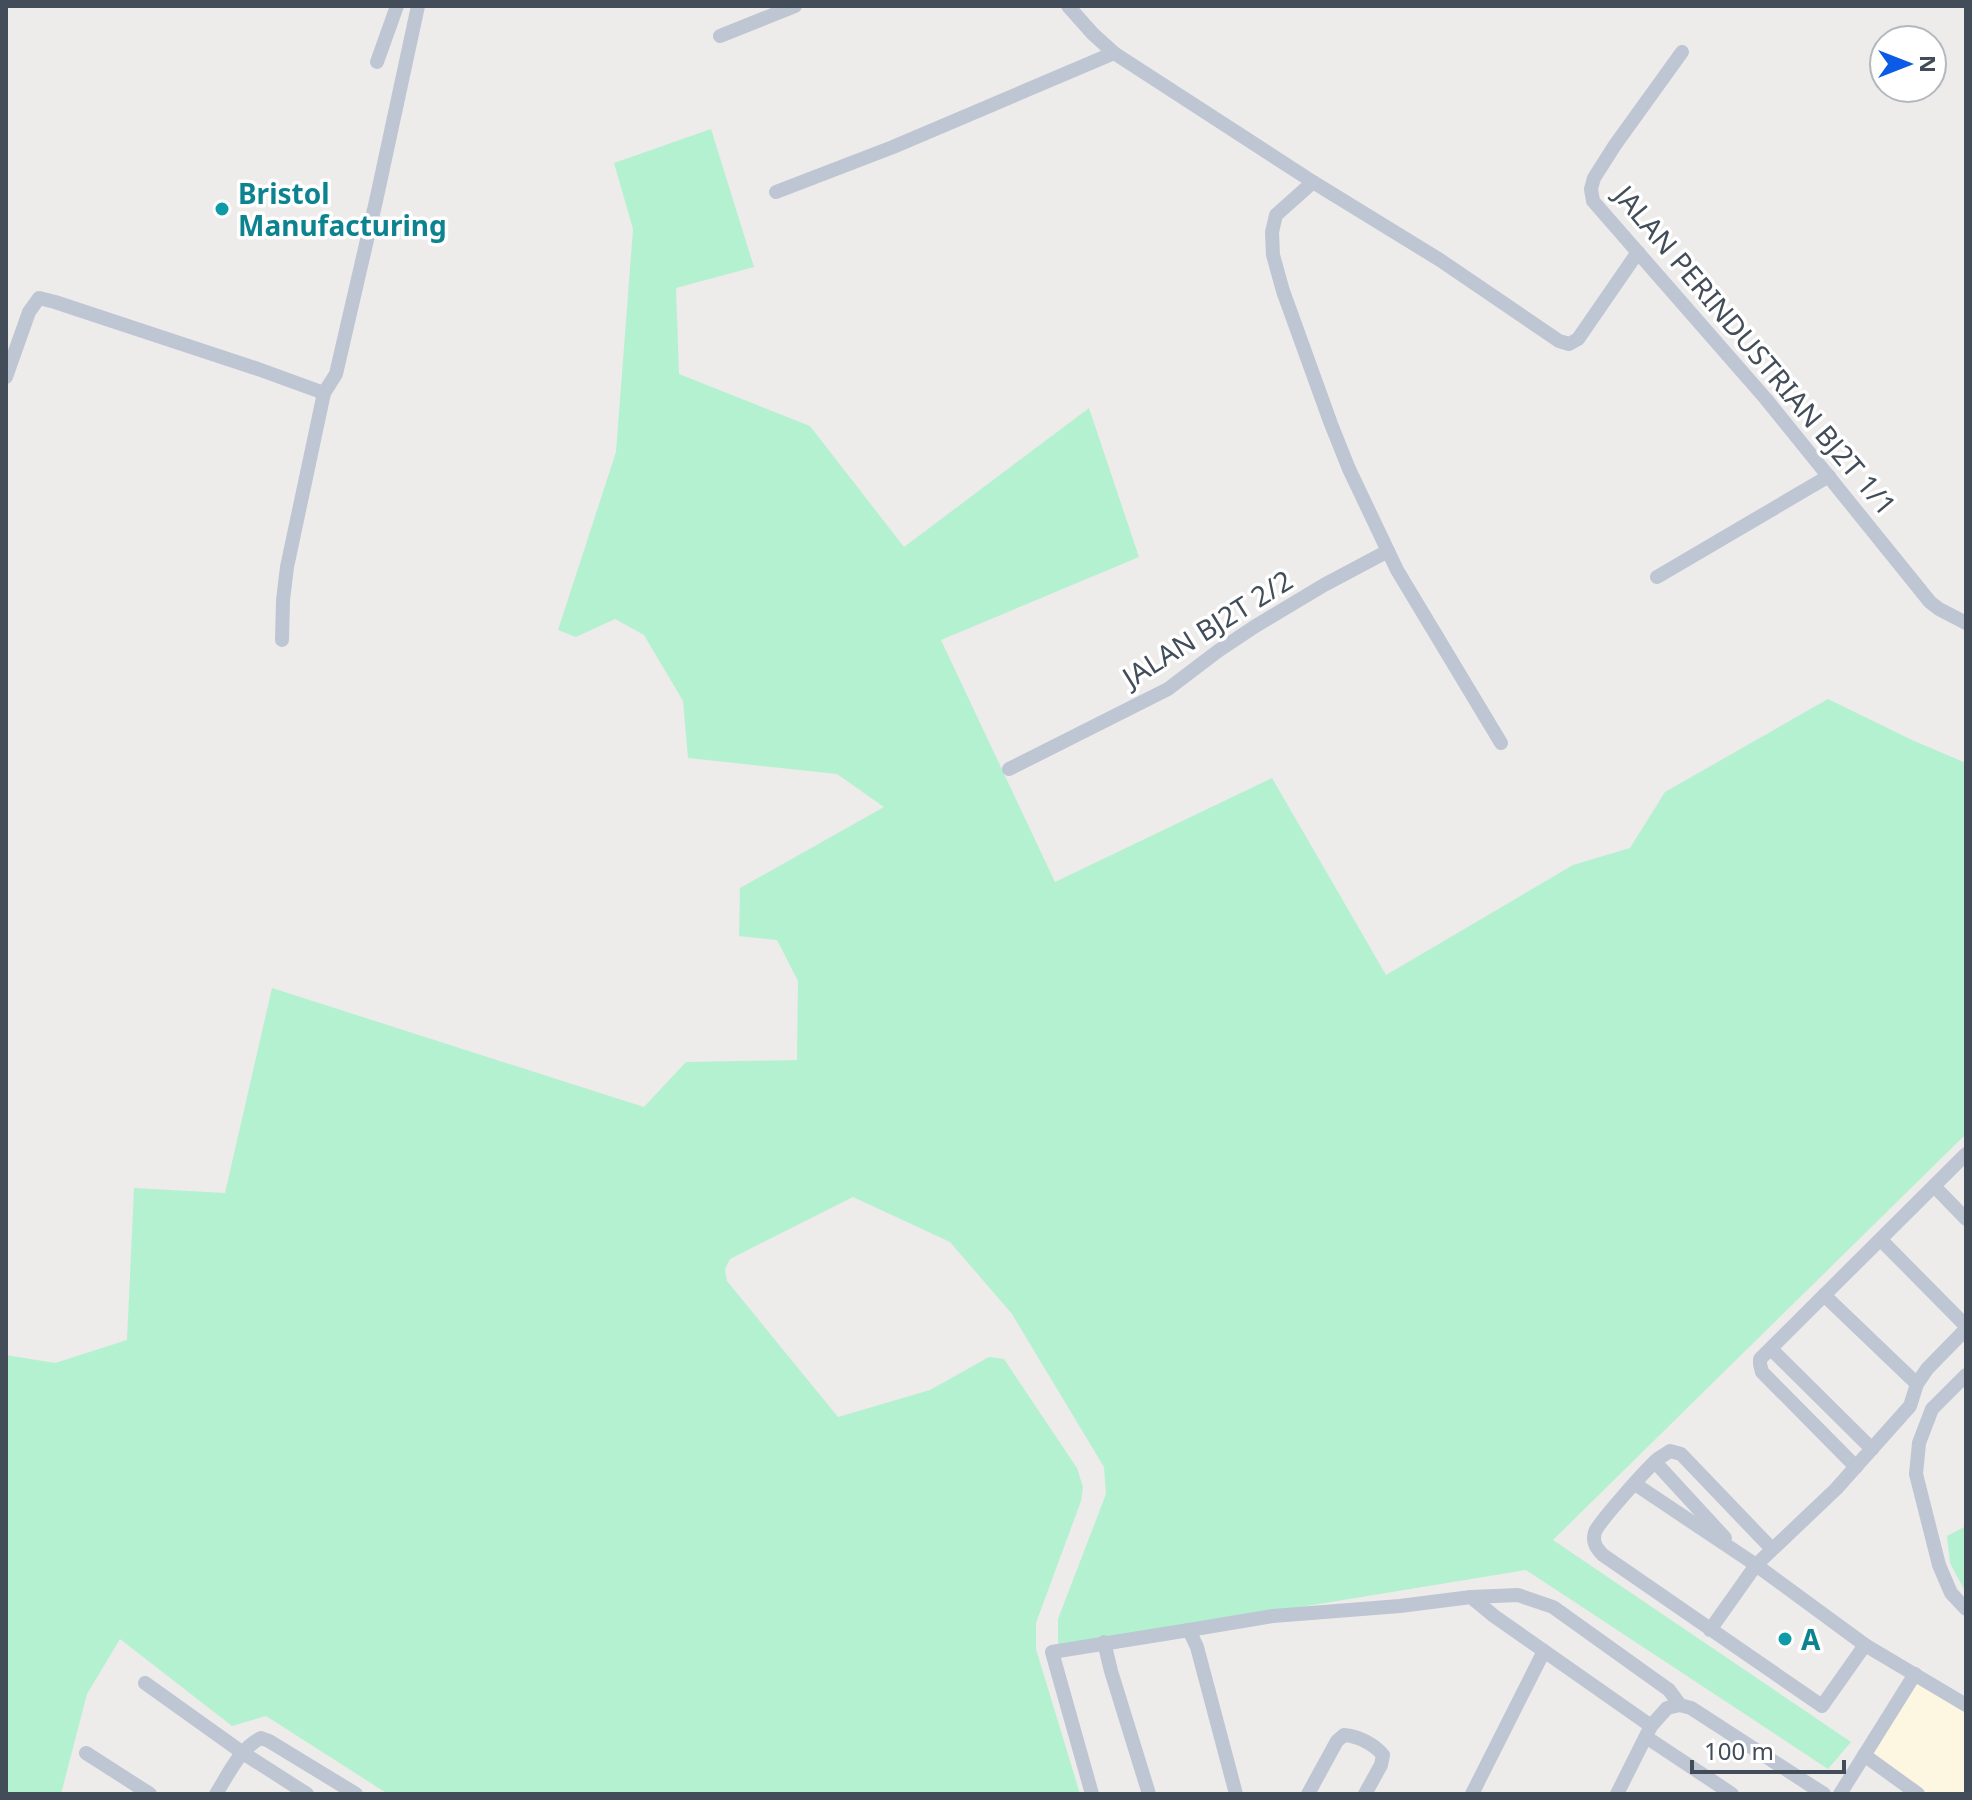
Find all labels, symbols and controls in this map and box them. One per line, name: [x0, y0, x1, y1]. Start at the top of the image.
north arrow: [1868, 24, 1948, 104]
text: N: [1914, 55, 1944, 73]
place label: Bristol Manufacturing: [238, 174, 447, 244]
street label: JALAN PERINDUSTRIAN BJ2T 1/1: [1605, 175, 1905, 523]
marker: Bristol Manufacturing: [213, 200, 231, 218]
street label: JALAN BJ2T 2/2: [1112, 561, 1299, 697]
place label: A: [1801, 1620, 1821, 1658]
marker: A: [1776, 1630, 1794, 1648]
scale bar: [1692, 1724, 1844, 1774]
text: 100 m: [1704, 1734, 1774, 1767]

